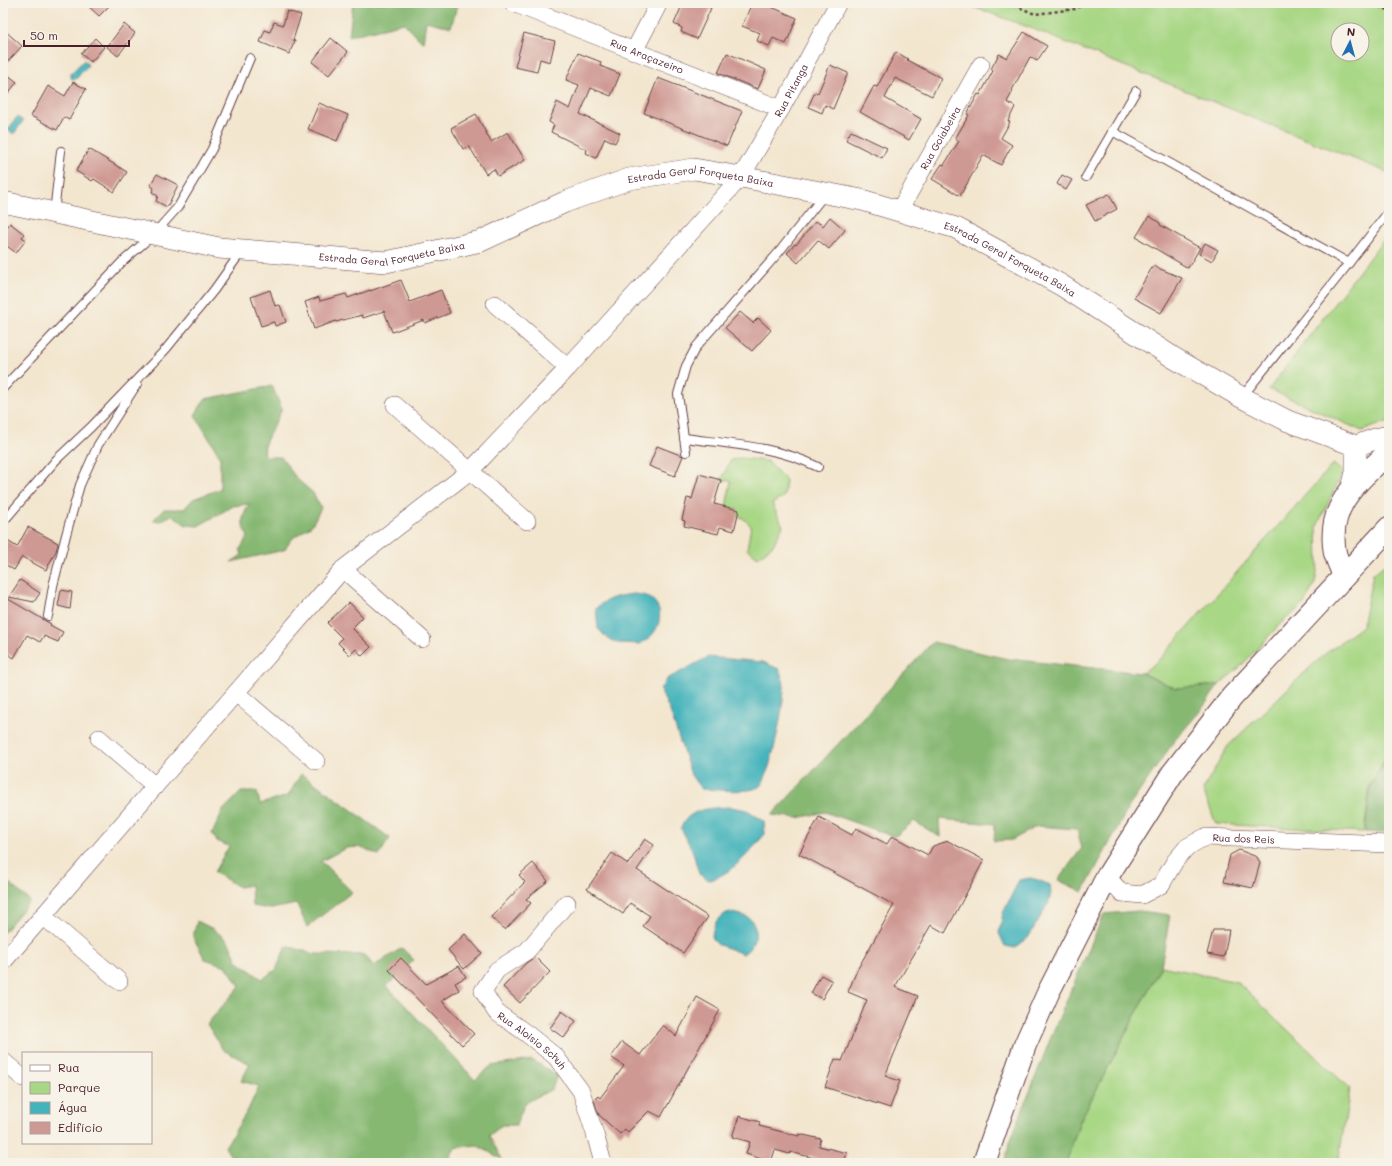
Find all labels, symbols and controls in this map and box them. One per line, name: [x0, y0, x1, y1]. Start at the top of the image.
scale bar: [24, 22, 129, 48]
north arrow: [1330, 22, 1370, 62]
text: N: [1346, 24, 1356, 39]
text: 50 m: [30, 27, 58, 43]
street label: Rua Araçazeiro: [608, 35, 686, 77]
street label: Rua Pitanga: [771, 61, 811, 120]
street label: Rua Goiabeira: [917, 103, 964, 172]
street label: Estrada Geral Forqueta Baixa: [627, 162, 775, 190]
street label: Estrada Geral Forqueta Baixa: [942, 218, 1079, 300]
street label: Estrada Geral Forqueta Baixa: [318, 238, 466, 269]
street label: Rua dos Reis: [1212, 830, 1275, 847]
street label: Rua Aloisio Schuh: [495, 1008, 570, 1072]
legend: [22, 1052, 152, 1144]
text: Rua: [58, 1059, 80, 1075]
text: Parque: [58, 1079, 101, 1095]
text: Água: [58, 1099, 87, 1115]
text: Edifício: [58, 1119, 102, 1135]

